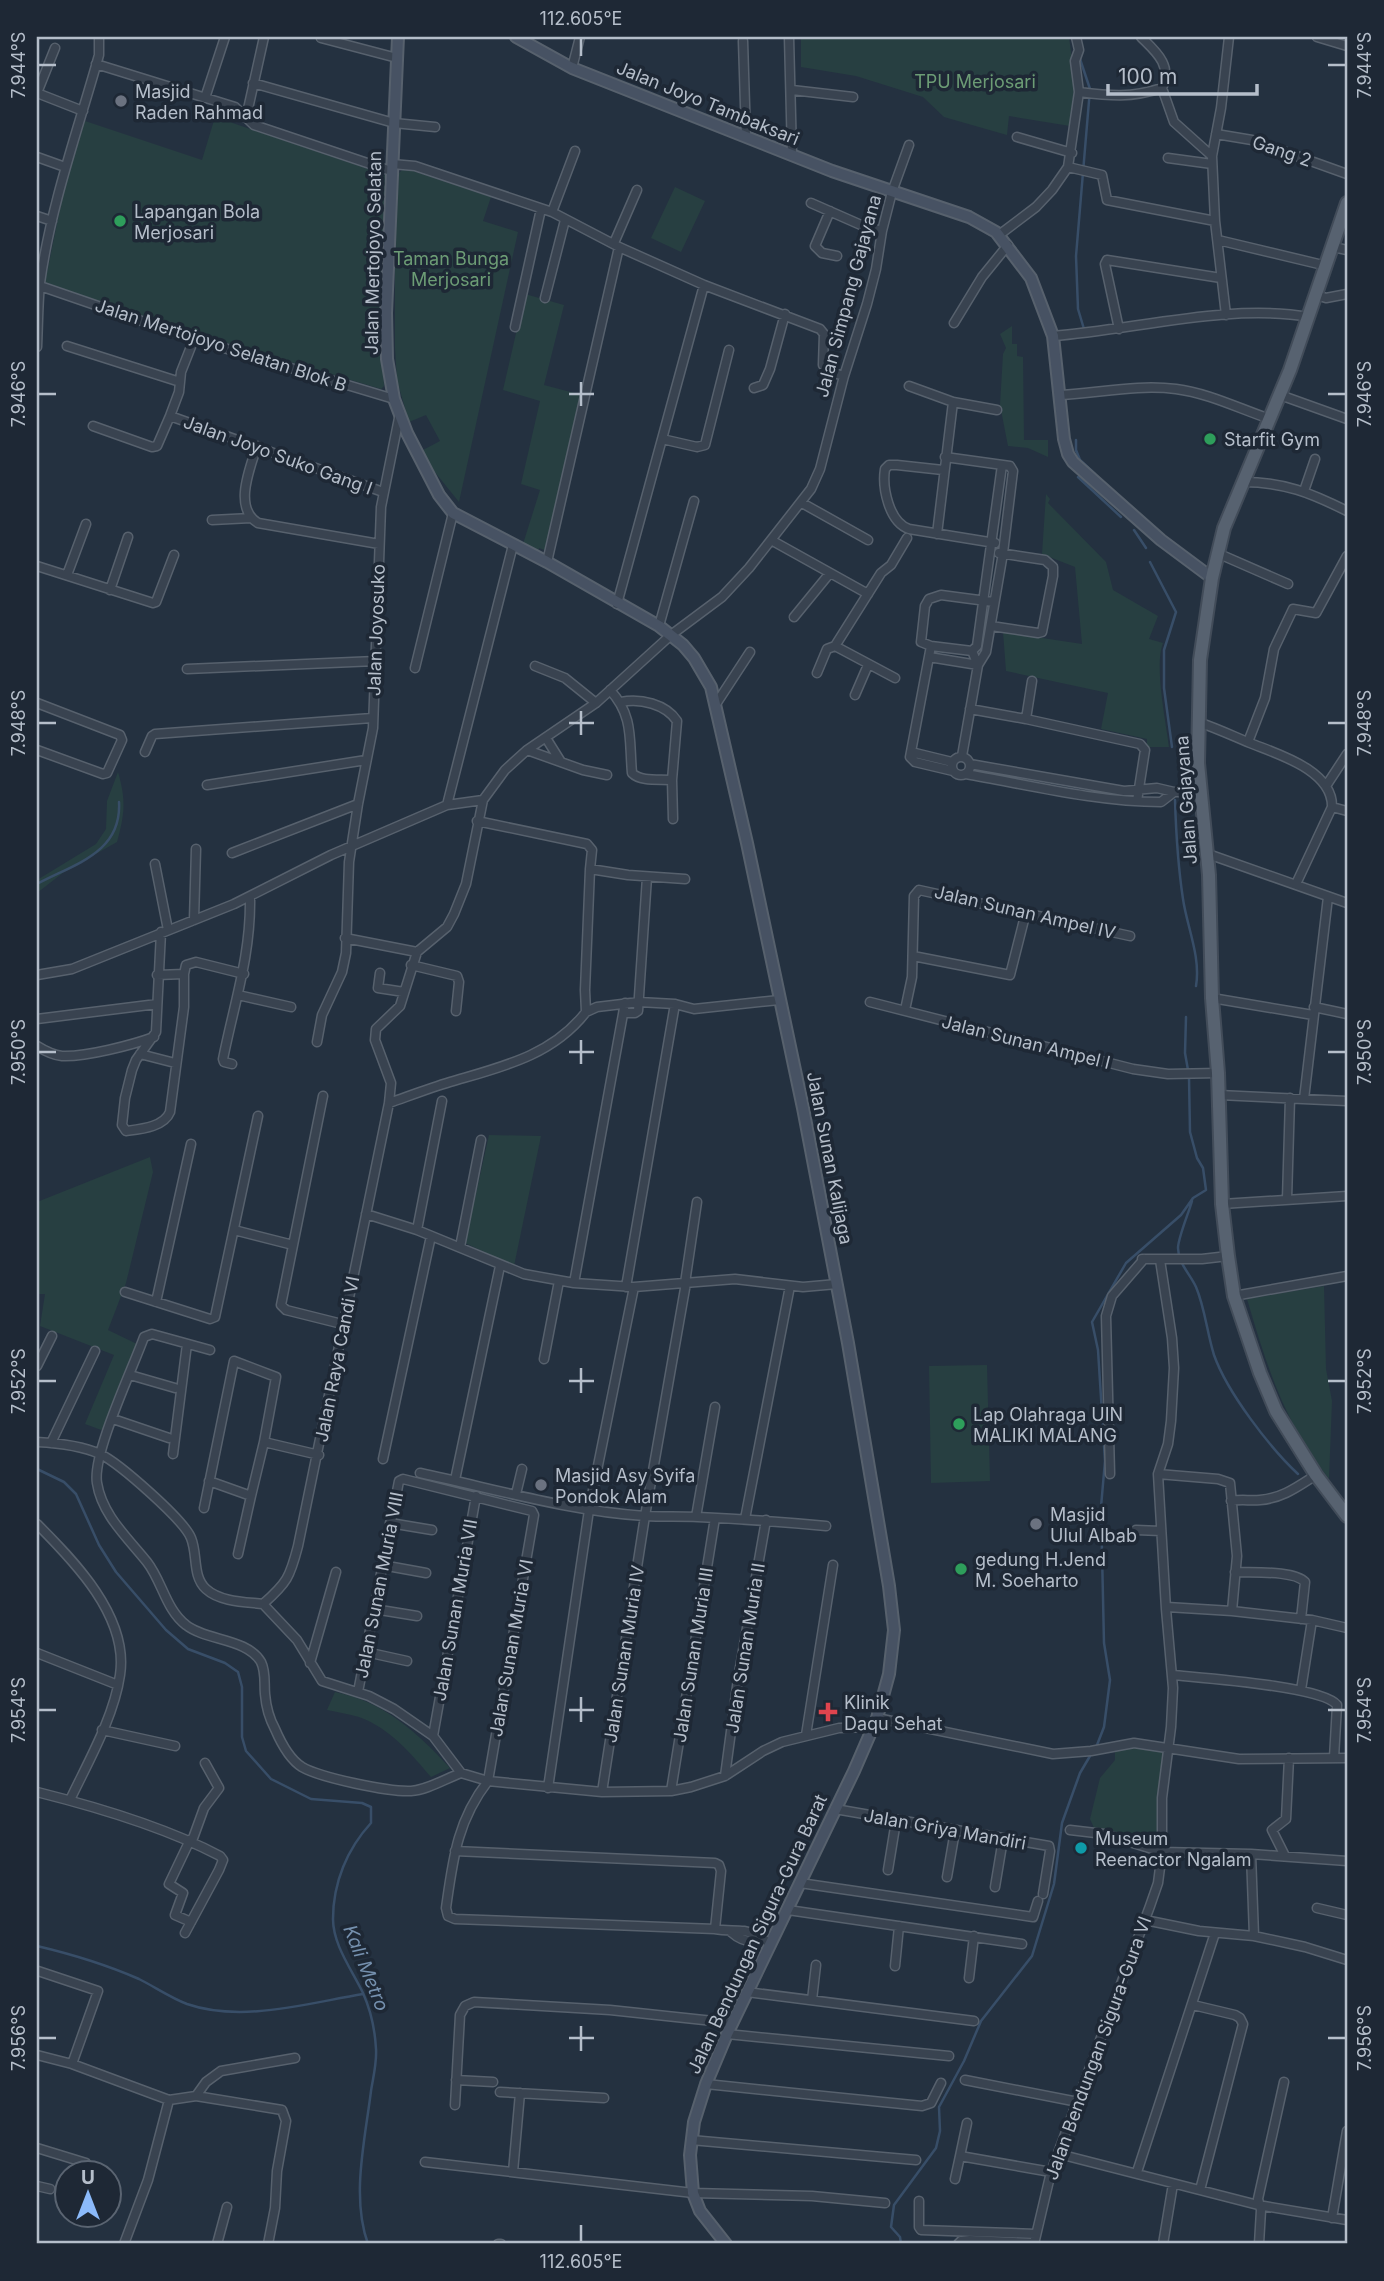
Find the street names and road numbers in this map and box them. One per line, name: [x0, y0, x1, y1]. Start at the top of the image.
street label: Jalan Joyo Tambaksari: [614, 57, 802, 149]
street label: Gang 2: [1250, 131, 1314, 171]
street label: Jalan Mertojoyo Selatan: [361, 151, 385, 355]
street label: Jalan Simpang Gajayana: [811, 192, 885, 400]
street label: Jalan Mertojoyo Selatan Blok B: [93, 294, 349, 396]
street label: Jalan Joyo Suko Gang I: [181, 411, 375, 499]
street label: Jalan Joyosuko: [363, 564, 389, 696]
street label: Jalan Gajayana: [1171, 735, 1201, 865]
street label: Jalan Sunan Ampel IV: [932, 881, 1118, 943]
street label: Jalan Sunan Ampel I: [939, 1011, 1113, 1073]
street label: Jalan Sunan Kalijaga: [803, 1070, 857, 1246]
street label: Jalan Raya Candi VI: [311, 1274, 363, 1444]
street label: Jalan Sunan Muria VIII: [351, 1490, 407, 1680]
street label: Jalan Sunan Muria VII: [429, 1517, 481, 1703]
street label: Jalan Sunan Muria VI: [485, 1558, 537, 1738]
street label: Jalan Sunan Muria II: [721, 1561, 769, 1735]
street label: Jalan Sunan Muria IV: [600, 1564, 648, 1744]
street label: Jalan Sunan Muria III: [669, 1566, 717, 1744]
street label: Jalan Bendungan Sigura-Gura Barat: [683, 1791, 831, 2077]
street label: Jalan Griya Mandiri: [862, 1804, 1028, 1854]
street label: Jalan Bendungan Sigura-Gura VI: [1040, 1913, 1156, 2183]

